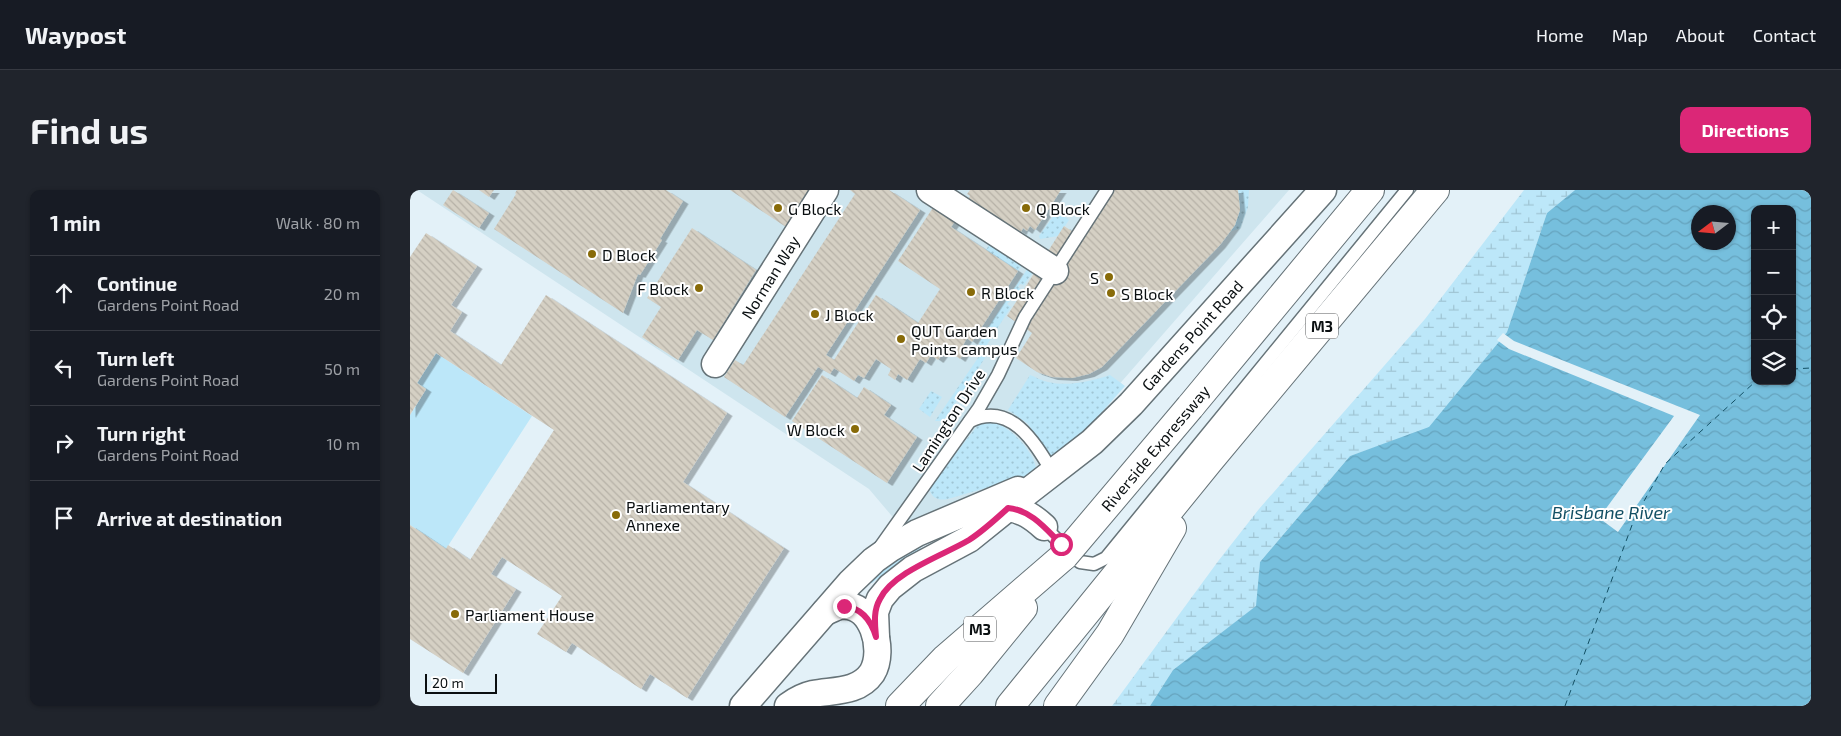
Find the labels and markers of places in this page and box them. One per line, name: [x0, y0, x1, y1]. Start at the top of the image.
place label: G Block: [788, 199, 841, 218]
place label: Q Block: [1036, 199, 1090, 219]
marker: G Block: [772, 202, 784, 214]
marker: Q Block: [1020, 202, 1032, 214]
place label: D Block: [602, 245, 656, 264]
marker: D Block: [586, 248, 598, 260]
place label: S: [1090, 268, 1099, 287]
marker: S: [1103, 271, 1115, 283]
place label: F Block: [637, 279, 689, 298]
marker: F Block: [693, 282, 705, 294]
place label: R Block: [981, 283, 1034, 302]
place label: S Block: [1121, 284, 1173, 303]
marker: R Block: [965, 286, 977, 298]
marker: S Block: [1105, 287, 1117, 299]
place label: J Block: [825, 305, 874, 324]
marker: J Block: [809, 308, 821, 320]
place label: QUT Garden Points campus: [911, 321, 1018, 358]
marker: QUT Garden Points campus: [895, 333, 907, 345]
place label: W Block: [787, 420, 845, 439]
marker: W Block: [849, 423, 861, 435]
place label: Parliamentary Annexe: [626, 497, 730, 534]
marker: Parliamentary Annexe: [610, 509, 622, 521]
place label: Parliament House: [465, 605, 594, 624]
marker: Parliament House: [449, 608, 461, 620]

